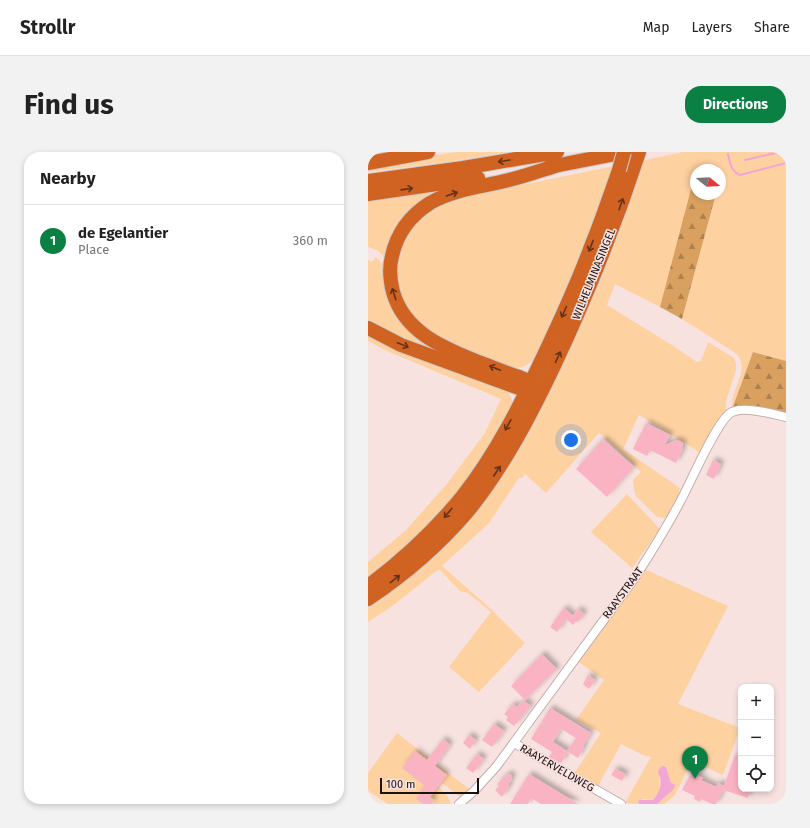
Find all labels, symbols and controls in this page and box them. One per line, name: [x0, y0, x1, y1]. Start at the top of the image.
text: Strollr: [20, 16, 75, 39]
text: Map: [643, 19, 669, 36]
text: Layers: [691, 19, 732, 36]
text: Share: [754, 19, 790, 36]
button: Directions: [685, 86, 786, 123]
text: Find us: [24, 88, 114, 121]
one-way arrow: [498, 157, 511, 165]
north arrow: [690, 164, 726, 200]
text: Nearby: [40, 168, 95, 189]
one-way arrow: [400, 185, 413, 193]
one-way arrow: [446, 189, 458, 197]
one-way arrow: [618, 198, 625, 211]
text: de Egelantier: [78, 224, 168, 242]
street label: WILHELMINASINGEL: [570, 226, 618, 322]
text: 1: [50, 233, 56, 248]
text: 360 m: [293, 233, 328, 248]
one-way arrow: [587, 240, 595, 252]
text: Place: [78, 242, 109, 257]
one-way arrow: [390, 288, 397, 301]
one-way arrow: [560, 305, 567, 317]
one-way arrow: [396, 342, 408, 349]
one-way arrow: [555, 352, 562, 364]
one-way arrow: [489, 363, 501, 371]
one-way arrow: [503, 419, 511, 431]
your location: [561, 430, 581, 450]
one-way arrow: [493, 466, 501, 477]
one-way arrow: [443, 508, 452, 519]
street label: RAAYSTRAAT: [600, 564, 646, 621]
one-way arrow: [389, 575, 400, 584]
map controls: [738, 684, 774, 792]
button: +: [738, 684, 774, 720]
button: −: [738, 720, 774, 756]
street label: RAAYERVELDWEG: [518, 741, 596, 795]
pin: 1: [682, 746, 708, 779]
button: locate: [738, 756, 774, 792]
scale bar: [380, 776, 479, 795]
text: 100 m: [386, 778, 415, 791]

